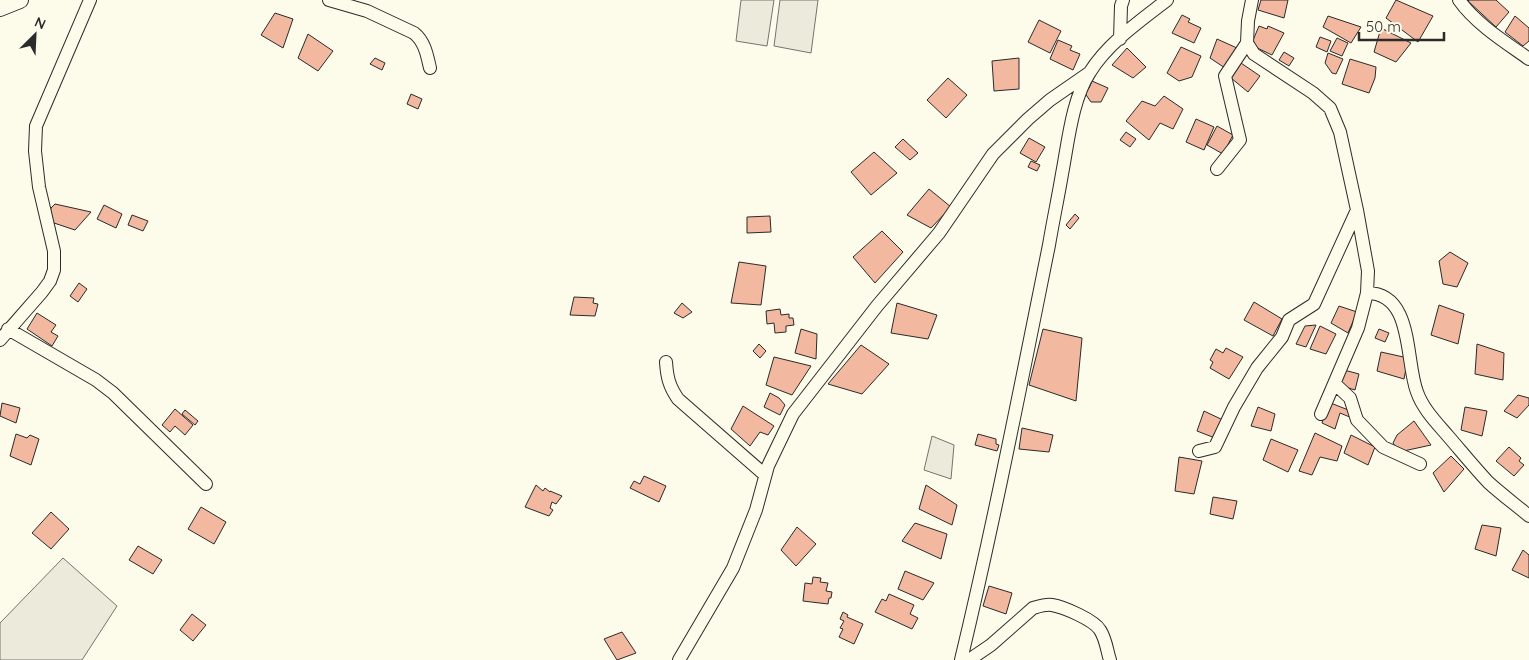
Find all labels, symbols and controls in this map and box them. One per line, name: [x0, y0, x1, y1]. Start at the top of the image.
north arrow: [10, 10, 60, 60]
scale bar: [1359, 10, 1444, 42]
text: N: [32, 13, 49, 33]
text: 50 m: [1366, 17, 1401, 36]

